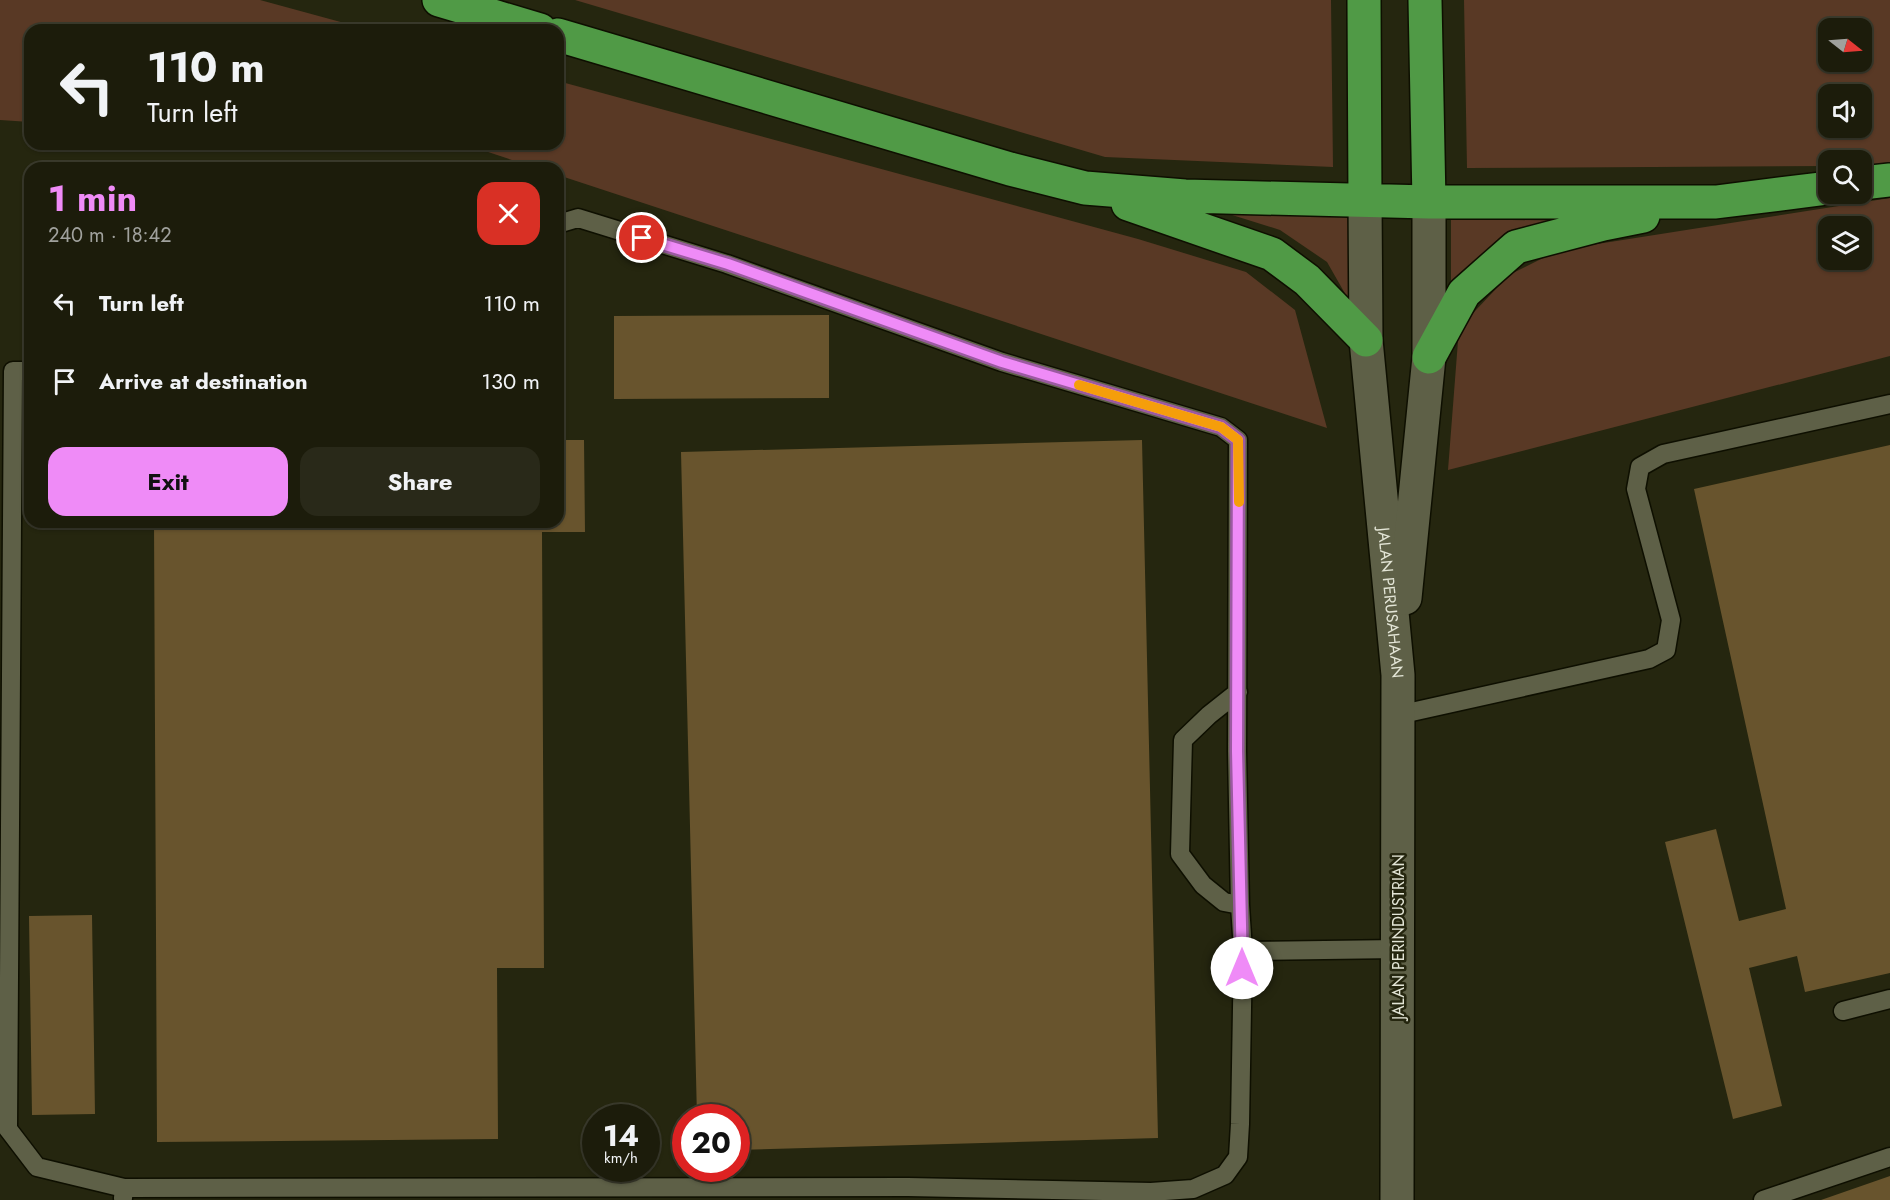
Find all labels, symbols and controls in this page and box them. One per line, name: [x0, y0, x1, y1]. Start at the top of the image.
north arrow: [1818, 18, 1872, 72]
map controls: [1818, 18, 1872, 270]
text: 110 m: [147, 37, 265, 98]
icon: left: [48, 48, 126, 126]
button: sound: [1818, 84, 1872, 138]
text: Turn left: [147, 93, 237, 132]
button: search: [1818, 150, 1872, 204]
text: 1 min: [48, 172, 137, 224]
button: close: [477, 182, 540, 245]
pin: [616, 212, 667, 263]
button: layers: [1818, 216, 1872, 270]
text: 240 m · 18:42: [48, 221, 172, 250]
icon: arrive: [625, 221, 658, 254]
icon: left: [48, 287, 81, 320]
text: Turn left: [99, 287, 184, 319]
text: 110 m: [483, 287, 540, 319]
icon: arrive: [48, 365, 81, 398]
text: Arrive at destination: [99, 365, 308, 397]
text: 130 m: [481, 365, 540, 397]
button: Exit: [48, 447, 288, 516]
button: Share: [300, 447, 540, 516]
street label: JALAN PERUSAHAAN: [1372, 524, 1409, 679]
street label: JALAN PERINDUSTRIAN: [1387, 854, 1410, 1022]
position arrow: [1210, 936, 1274, 1000]
speed limit sign: 20: [672, 1104, 750, 1182]
text: 14: [603, 1114, 639, 1157]
text: km/h: [604, 1147, 638, 1169]

